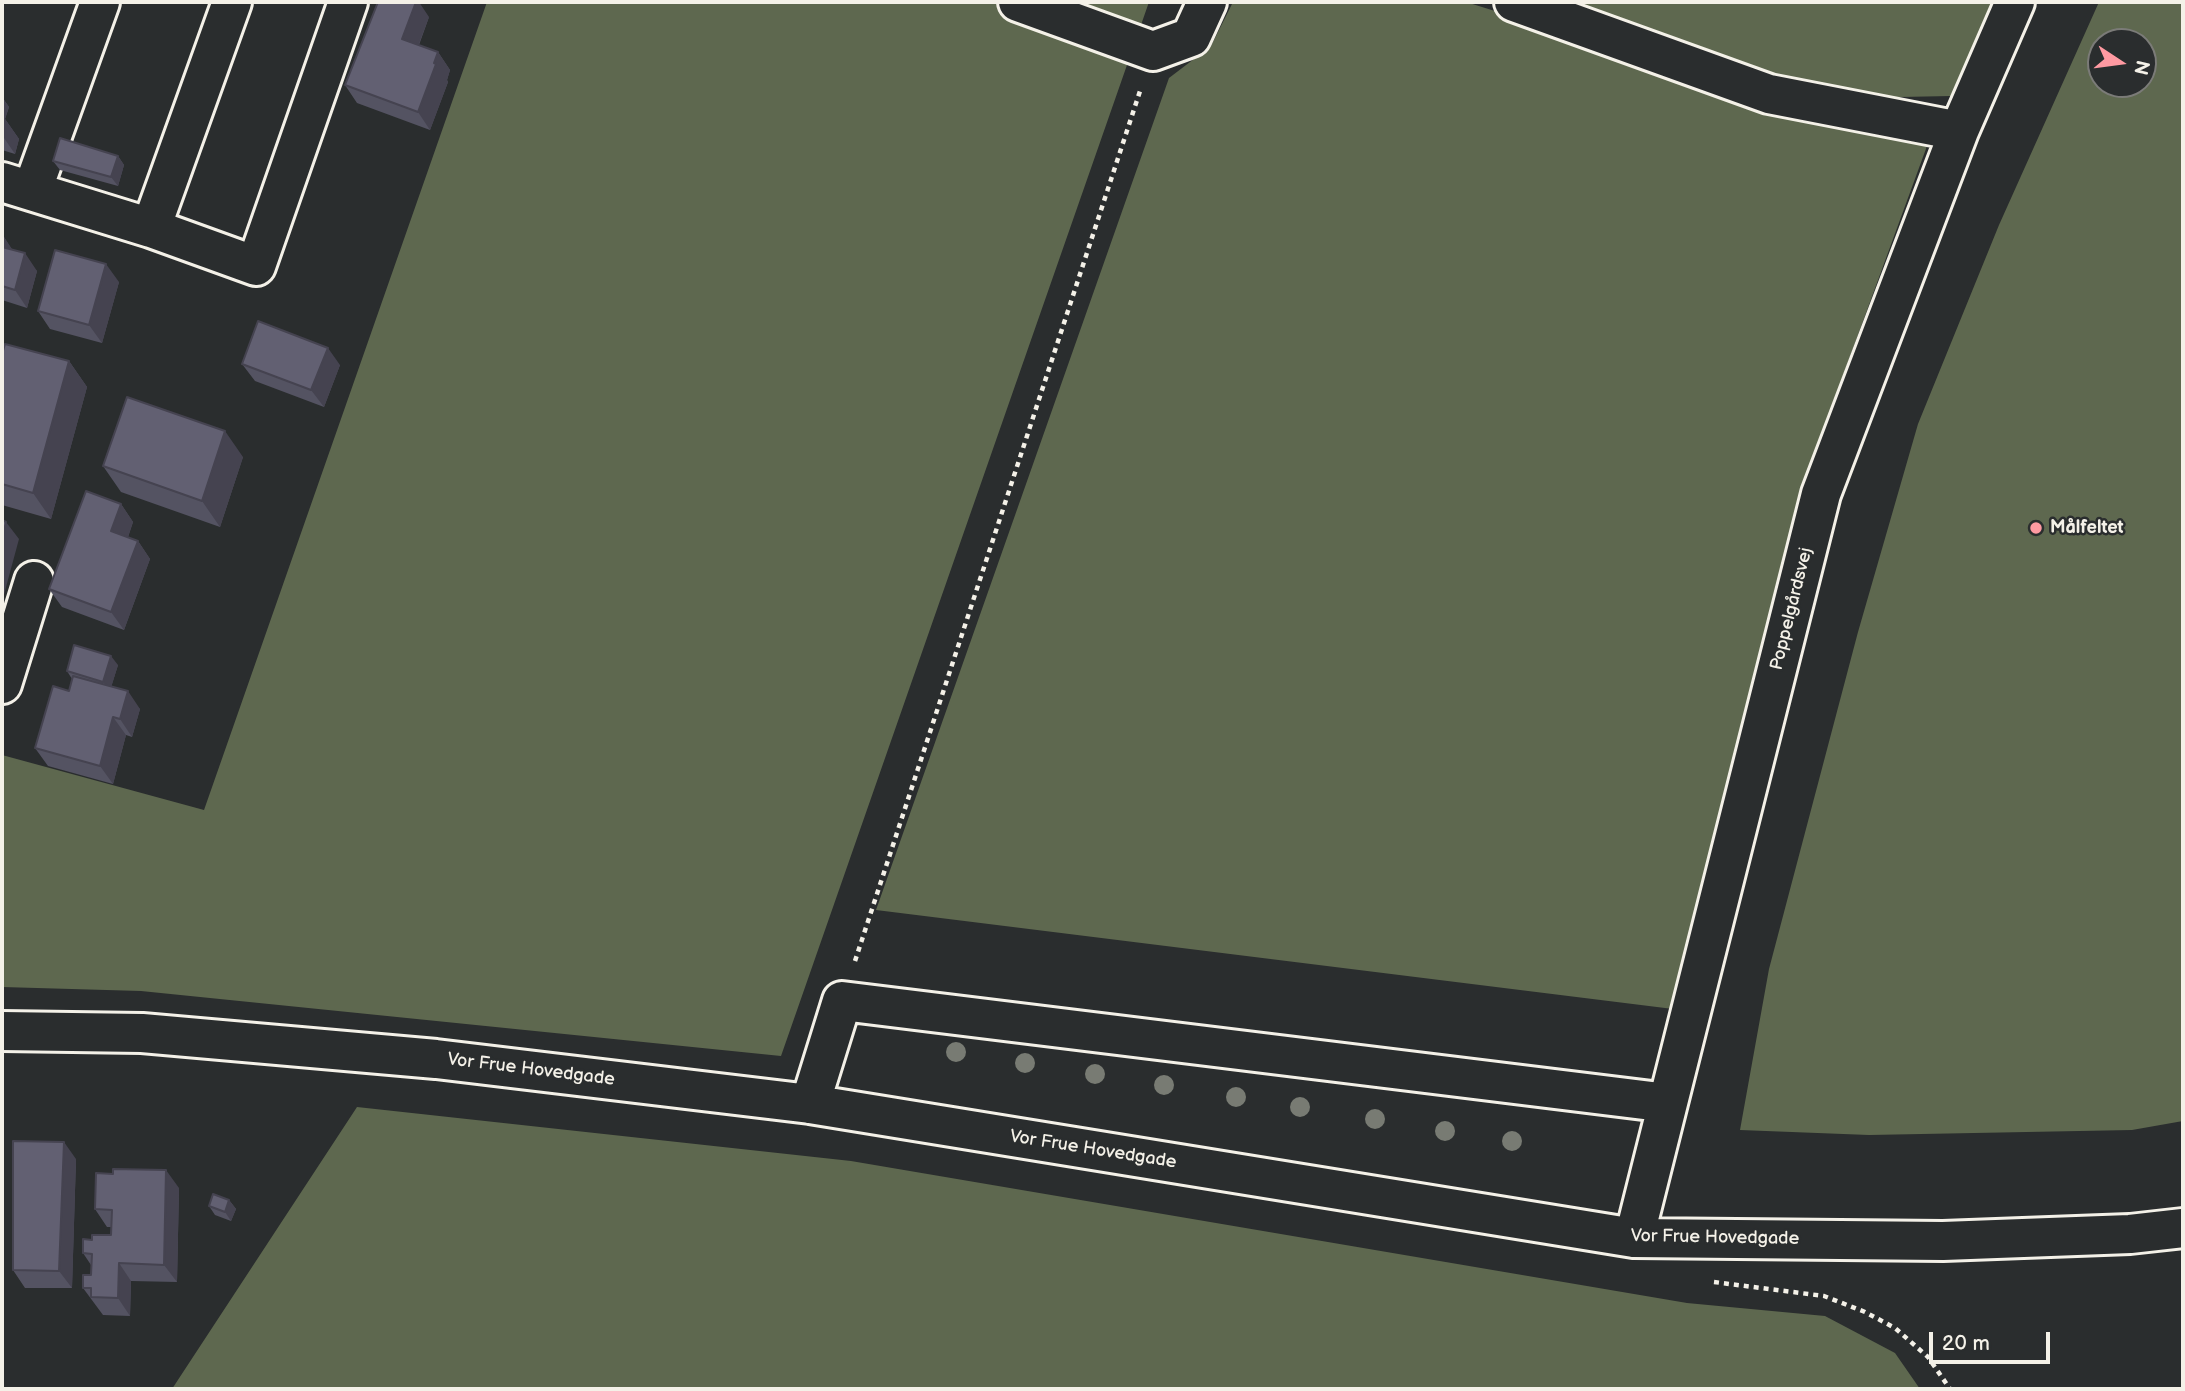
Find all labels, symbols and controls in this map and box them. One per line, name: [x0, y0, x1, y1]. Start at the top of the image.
north arrow: [2087, 28, 2157, 98]
text: N: [2128, 58, 2154, 77]
place label: Målfeltet: [2050, 517, 2124, 539]
marker: Målfeltet: [2028, 520, 2044, 536]
street label: Poppelgårdsvej: [1766, 545, 1818, 673]
street label: Vor Frue Hovedgade: [446, 1049, 616, 1091]
street label: Vor Frue Hovedgade: [1008, 1126, 1178, 1174]
street label: Vor Frue Hovedgade: [1631, 1226, 1799, 1250]
scale bar: [1933, 1318, 2054, 1362]
text: 20 m: [1942, 1331, 1990, 1356]

